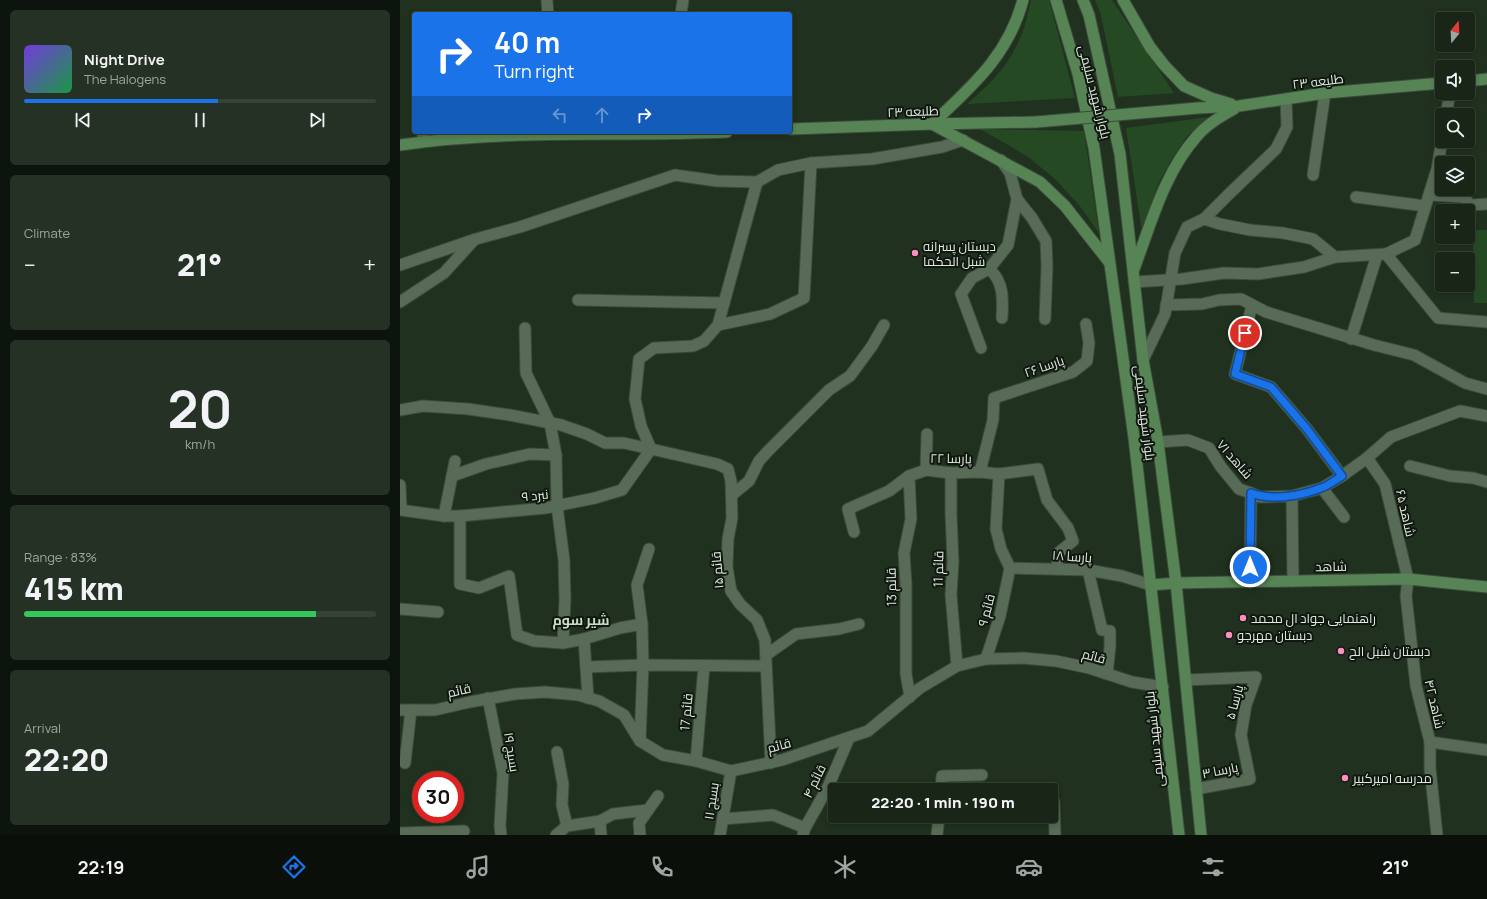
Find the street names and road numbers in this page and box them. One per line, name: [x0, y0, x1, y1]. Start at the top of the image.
street label: بلوار شهید سلیمی: [1075, 43, 1115, 141]
street label: طلیعه ۲۳: [1291, 69, 1345, 93]
street label: طلیعه ۲۳: [887, 101, 939, 121]
street label: پارسا ۲۶: [1022, 351, 1067, 382]
street label: بلوار شهید سلیمی: [1130, 364, 1160, 462]
street label: شاهد ۷۱: [1213, 435, 1257, 483]
street label: پارسا ۲۲: [930, 449, 972, 468]
street label: نبرد ۹: [521, 484, 549, 506]
street label: شاهد ۶۵: [1392, 488, 1420, 538]
street label: پارسا ۱۸: [1051, 546, 1093, 567]
street label: قائم ۱۵: [706, 550, 729, 589]
street label: قائم 11: [929, 551, 948, 587]
street label: شاهد: [1315, 557, 1347, 575]
street label: قائم 13: [882, 568, 901, 606]
street label: قائم ۹: [973, 592, 1000, 629]
street label: قائم: [1080, 644, 1108, 669]
street label: شاهد ۴۲: [1421, 678, 1449, 730]
street label: قائم: [445, 679, 473, 702]
street label: پارسا ۵: [1221, 682, 1248, 722]
street label: بلوار شهید سلیمی: [1140, 690, 1168, 788]
street label: قائم 17: [675, 692, 698, 732]
street label: بسیج ۱۹: [500, 731, 524, 773]
street label: قائم: [765, 733, 793, 758]
street label: پارسا ۳: [1200, 758, 1240, 783]
street label: قائم ۴: [798, 761, 831, 801]
street label: بسیج ۱۱: [699, 781, 723, 821]

